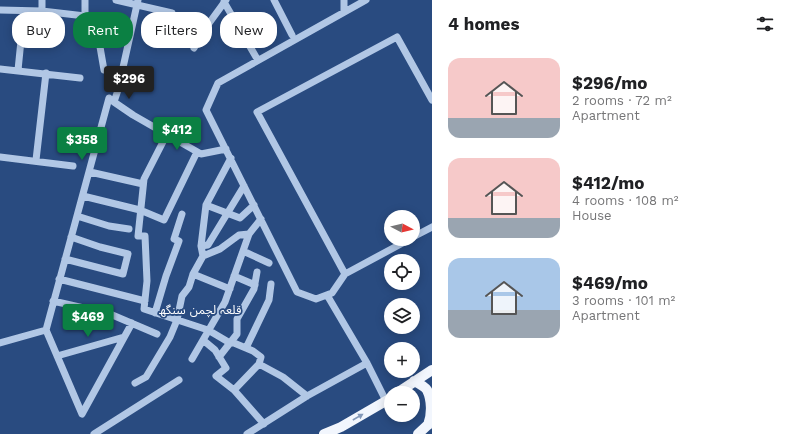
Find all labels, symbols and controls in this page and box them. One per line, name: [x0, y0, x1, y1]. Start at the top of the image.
chip: Buy: [12, 12, 65, 48]
chip: Rent: [73, 12, 133, 48]
chip: Filters: [141, 12, 212, 48]
chip: New: [220, 12, 277, 48]
icon: filters: [754, 13, 776, 35]
text: 4 homes: [448, 14, 519, 34]
pin: $296: [105, 66, 153, 100]
text: $296: [113, 71, 145, 86]
text: $296/mo: [572, 73, 648, 93]
icon: home: [480, 74, 528, 122]
text: 2 rooms · 72 m²: [572, 93, 672, 108]
text: Apartment: [572, 108, 640, 123]
pin: $412: [153, 117, 201, 151]
text: $412: [162, 122, 192, 137]
pin: $358: [58, 127, 106, 161]
text: $358: [66, 132, 98, 147]
text: $412/mo: [572, 173, 644, 193]
icon: home: [480, 174, 528, 222]
text: 4 rooms · 108 m²: [572, 193, 679, 208]
text: House: [572, 208, 612, 223]
north arrow: [384, 210, 420, 246]
map controls: [384, 210, 420, 422]
button: locate: [384, 254, 420, 290]
text: $469/mo: [572, 273, 648, 293]
icon: home: [480, 274, 528, 322]
text: 3 rooms · 101 m²: [572, 293, 675, 308]
button: layers: [384, 298, 420, 334]
district label: قلعہ لچمن سنگھ: [159, 303, 241, 318]
pin: $469: [64, 304, 112, 338]
text: Apartment: [572, 308, 640, 323]
text: $469: [72, 309, 104, 324]
button: +: [384, 342, 420, 378]
button: −: [384, 386, 420, 422]
one-way arrow: [352, 413, 364, 420]

